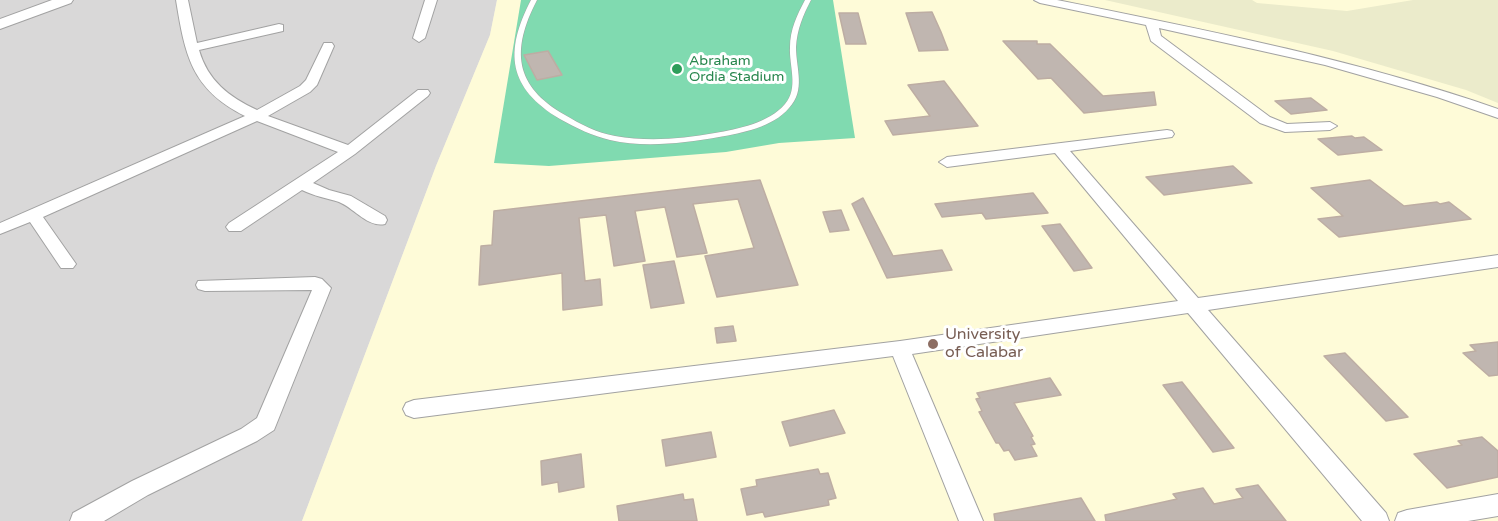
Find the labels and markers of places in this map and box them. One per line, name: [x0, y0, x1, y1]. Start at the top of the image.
place label: Abraham Ordia Stadium: [689, 53, 784, 86]
marker: Abraham Ordia Stadium: [670, 62, 684, 76]
place label: University of Calabar: [945, 325, 1023, 363]
marker: University of Calabar: [926, 337, 940, 351]

